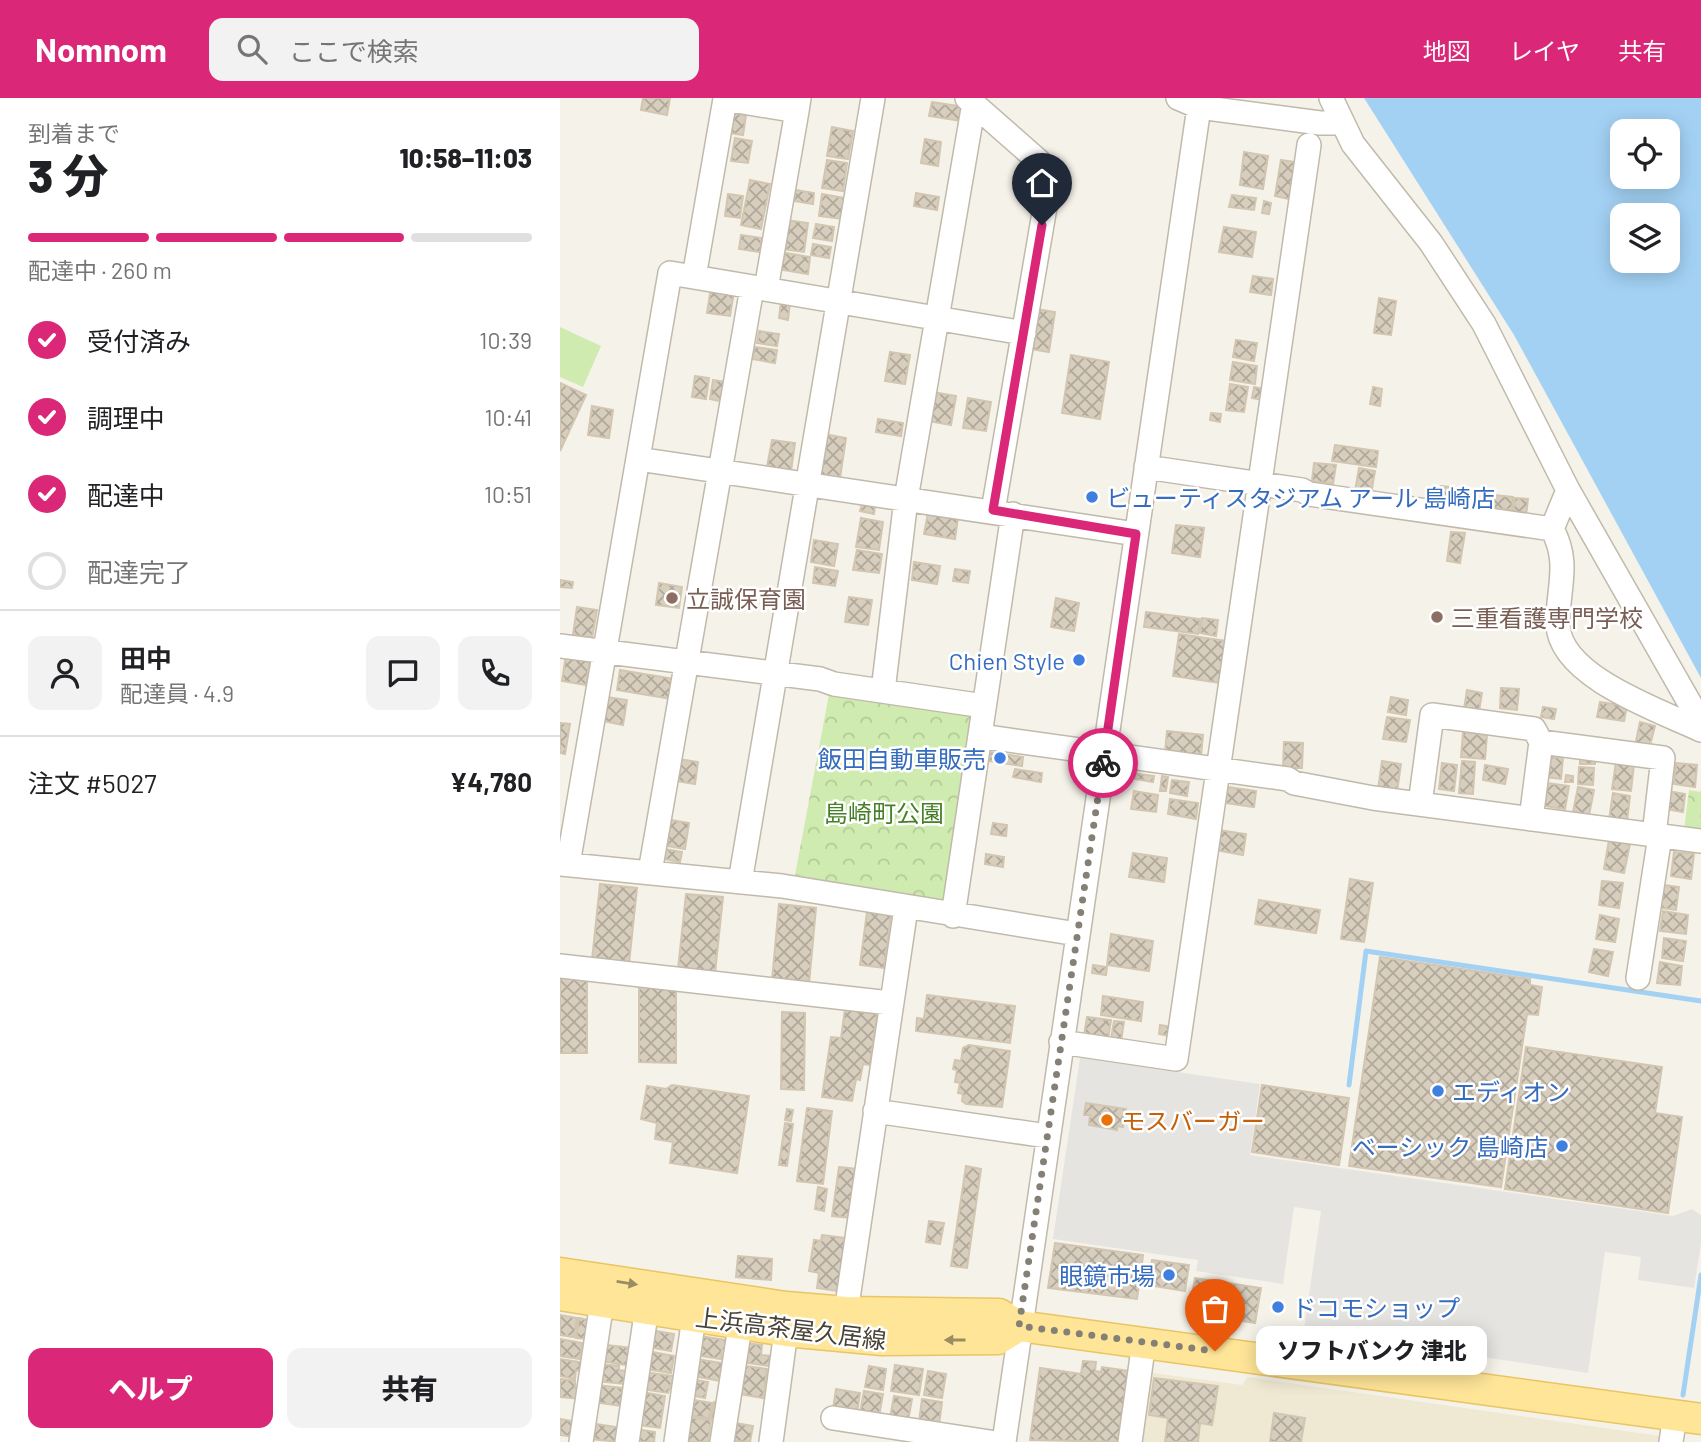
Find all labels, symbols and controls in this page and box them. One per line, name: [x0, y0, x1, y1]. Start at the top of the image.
search box: [209, 18, 699, 81]
text: Nomnom: [35, 29, 167, 69]
icon: search: [233, 30, 271, 68]
text: ここで検索: [289, 35, 419, 66]
text: 地図: [1423, 36, 1471, 65]
text: レイヤ: [1509, 36, 1580, 65]
text: 共有: [1618, 36, 1666, 65]
text: 到着まで: [28, 119, 120, 147]
map controls: [1610, 119, 1680, 273]
button: locate: [1610, 119, 1680, 189]
text: 10:58–11:03: [400, 142, 532, 173]
text: 3 分: [28, 147, 108, 202]
pin: [1012, 153, 1072, 225]
icon: home: [1023, 164, 1061, 202]
button: layers: [1610, 203, 1680, 273]
text: 配達中 · 260 m: [28, 256, 172, 284]
icon: check: [28, 321, 66, 359]
text: 受付済み: [87, 325, 191, 356]
text: 10:39: [479, 326, 532, 354]
icon: check: [28, 398, 66, 436]
text: 調理中: [87, 402, 165, 433]
text: 10:41: [485, 403, 532, 431]
icon: check: [28, 475, 66, 513]
text: 配達中: [87, 479, 165, 510]
text: 10:51: [484, 480, 532, 508]
place label: ビューティスタジアム アール 島崎店: [1106, 483, 1495, 512]
marker: ビューティスタジアム アール 島崎店: [1084, 489, 1100, 505]
text: 配達完了: [87, 556, 191, 587]
place label: 立誠保育園: [686, 584, 806, 613]
marker: 立誠保育園: [664, 590, 680, 606]
place label: 三重看護専門学校: [1451, 603, 1643, 632]
marker: 三重看護専門学校: [1429, 609, 1445, 625]
button: person: [28, 636, 102, 710]
button: chat: [366, 636, 440, 710]
button: phone: [458, 636, 532, 710]
text: 田中: [120, 642, 172, 673]
place label: Chien Style: [949, 646, 1065, 675]
marker: Chien Style: [1071, 652, 1087, 668]
text: 配達員 · 4.9: [120, 679, 234, 707]
courier: [1068, 728, 1138, 798]
place label: 飯田自動車販売: [818, 744, 986, 773]
icon: bike: [1084, 744, 1122, 782]
marker: 飯田自動車販売: [992, 750, 1008, 766]
text: ¥4,780: [450, 766, 532, 797]
text: 注文 #5027: [28, 767, 157, 798]
park label: 島崎町公園: [824, 798, 944, 827]
place label: エディオン: [1452, 1077, 1570, 1106]
marker: エディオン: [1430, 1083, 1446, 1099]
place label: モスバーガー: [1121, 1106, 1265, 1135]
marker: モスバーガー: [1099, 1112, 1115, 1128]
place label: ベーシック 島崎店: [1352, 1132, 1548, 1161]
marker: ベーシック 島崎店: [1554, 1138, 1570, 1154]
place label: 眼鏡市場: [1059, 1261, 1155, 1290]
marker: 眼鏡市場: [1161, 1267, 1177, 1283]
one-way arrow: [617, 1278, 639, 1289]
pin: [1185, 1279, 1245, 1351]
icon: bag: [1196, 1290, 1234, 1328]
place label: ドコモショップ: [1292, 1293, 1460, 1322]
marker: ドコモショップ: [1270, 1299, 1286, 1315]
street label: 上浜高茶屋久居線: [694, 1302, 888, 1354]
callout: ソフトバンク 津北: [1257, 1326, 1488, 1376]
one-way arrow: [944, 1334, 966, 1346]
text: ソフトバンク 津北: [1277, 1336, 1466, 1364]
button: ヘルプ: [28, 1348, 273, 1428]
button: 共有: [287, 1348, 532, 1428]

